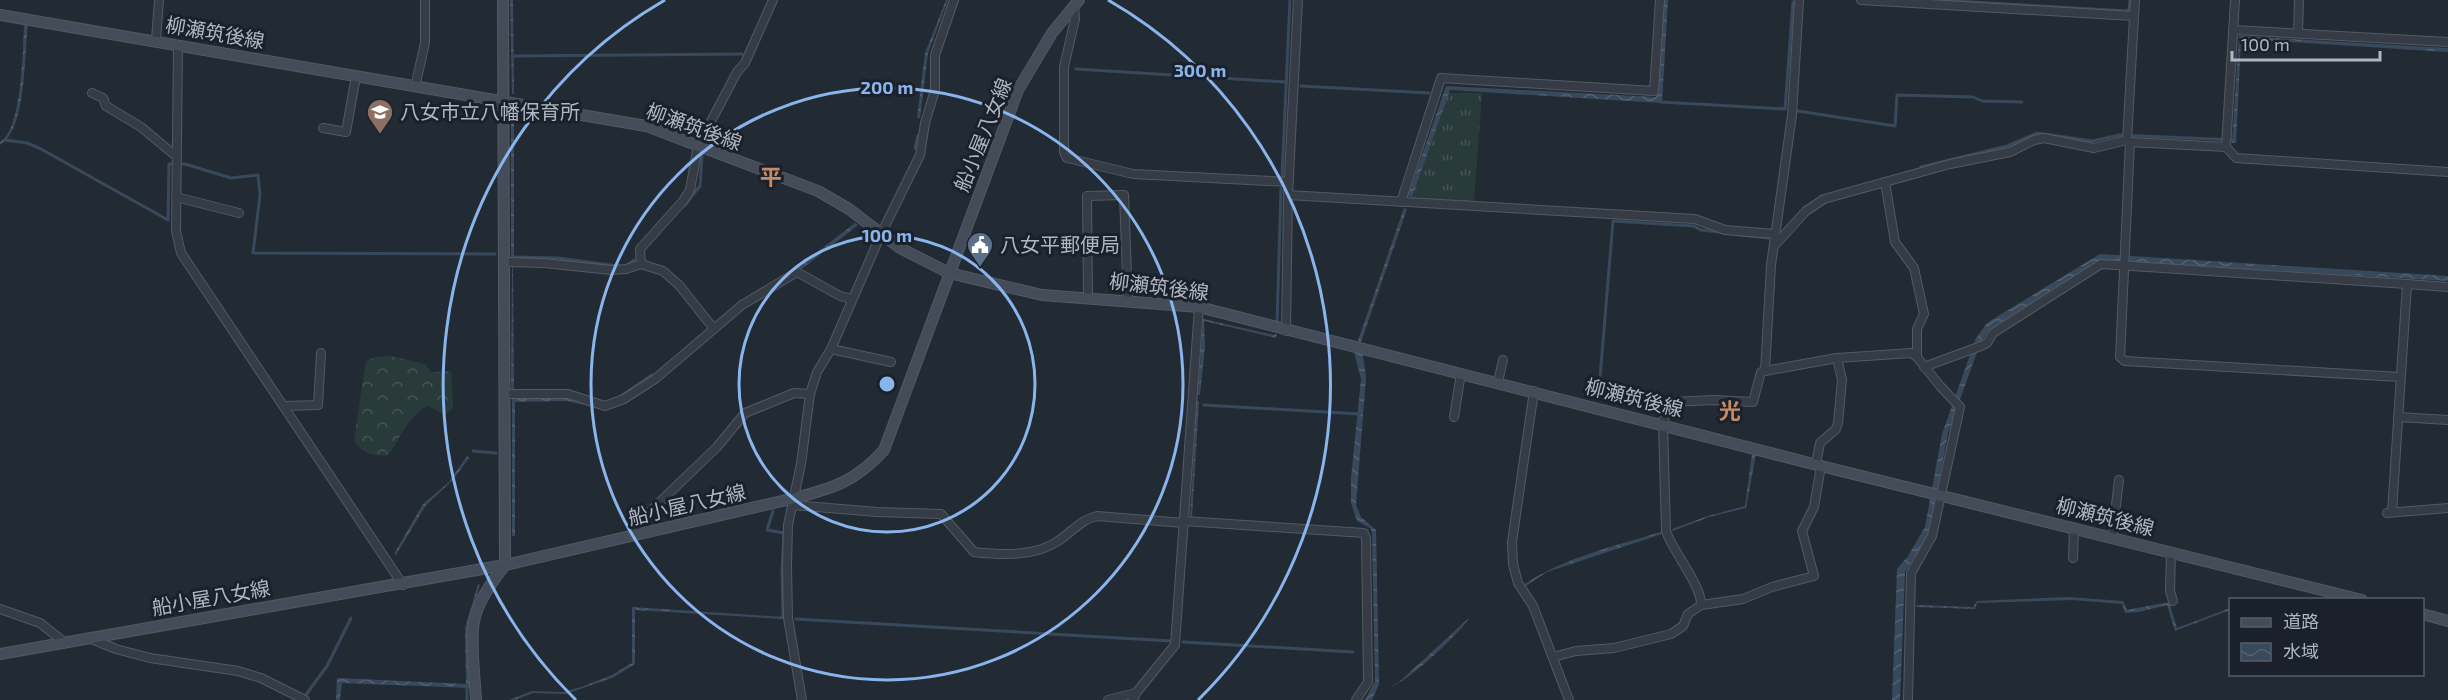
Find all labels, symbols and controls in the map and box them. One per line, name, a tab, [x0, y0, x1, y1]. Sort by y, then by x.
street label: 柳瀬筑後線	[164, 12, 266, 53]
scale bar	[2232, 24, 2380, 62]
text: 100 m	[2241, 33, 2290, 55]
text: 300 m	[1174, 59, 1226, 81]
street label: 船小屋八女線	[948, 74, 1016, 195]
text: 200 m	[861, 76, 913, 98]
school or university icon: 八女市立八幡保育所	[365, 97, 395, 135]
street label: 柳瀬筑後線	[643, 98, 745, 154]
place label: 八女市立八幡保育所	[400, 99, 580, 123]
district label: 平	[760, 163, 782, 189]
text: 100 m	[862, 224, 912, 246]
public building icon: 八女平郵便局	[965, 230, 995, 268]
place label: 八女平郵便局	[1000, 232, 1120, 256]
street label: 柳瀬筑後線	[1108, 268, 1210, 304]
street label: 柳瀬筑後線	[1583, 373, 1686, 421]
centre of rings	[877, 374, 897, 394]
district label: 光	[1719, 397, 1741, 423]
street label: 船小屋八女線	[626, 479, 748, 529]
street label: 柳瀬筑後線	[2054, 492, 2157, 540]
street label: 船小屋八女線	[150, 575, 272, 619]
legend	[2229, 598, 2424, 676]
text: 道路	[2283, 610, 2319, 632]
text: 水域	[2283, 640, 2319, 662]

